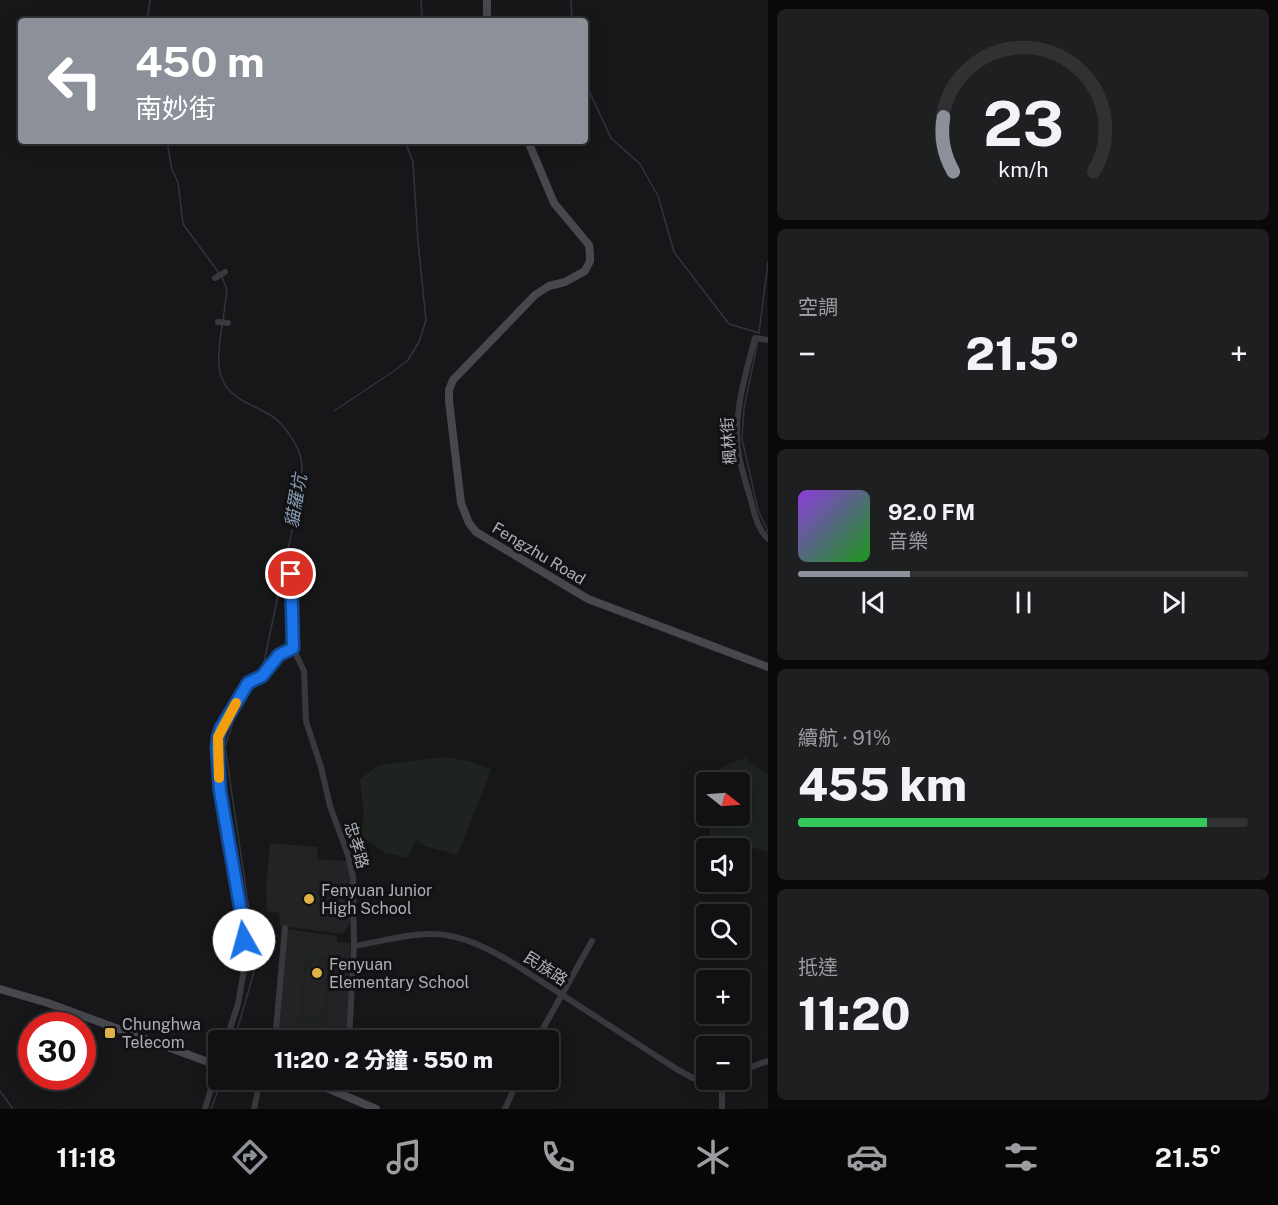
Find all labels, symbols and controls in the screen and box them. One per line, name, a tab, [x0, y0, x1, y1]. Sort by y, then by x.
text: 450 m	[135, 37, 265, 86]
icon: left	[36, 42, 114, 120]
text: 23	[982, 87, 1064, 160]
text: 南妙街	[135, 92, 216, 124]
text: km/h	[998, 157, 1048, 182]
text: 空調	[798, 295, 838, 319]
text: 21.5°	[966, 327, 1080, 380]
text: −	[798, 335, 816, 373]
text: +	[1230, 335, 1248, 373]
street label: 楓林街	[717, 416, 740, 466]
water label: 貓羅坑	[280, 470, 311, 529]
text: 92.0 FM	[888, 499, 975, 525]
street label: Fengzhu Road	[489, 518, 589, 589]
text: 音樂	[888, 529, 928, 553]
pin	[265, 548, 316, 599]
icon: arrive	[274, 557, 307, 590]
icon: previous	[857, 586, 890, 619]
icon: pause	[1007, 586, 1040, 619]
icon: next	[1157, 586, 1190, 619]
text: 續航 · 91%	[798, 726, 891, 750]
text: 455 km	[798, 758, 967, 811]
north arrow	[696, 772, 750, 826]
map controls	[696, 772, 750, 1090]
street label: 忠孝路	[340, 819, 373, 871]
button: sound	[696, 838, 750, 892]
place label: Fenyuan Junior High School	[321, 881, 432, 918]
marker: Fenyuan Junior High School	[302, 892, 316, 906]
button: search	[696, 904, 750, 958]
position arrow	[212, 908, 276, 972]
street label: 民族路	[520, 947, 571, 989]
place label: Fenyuan Elementary School	[329, 955, 470, 992]
text: 抵達	[798, 955, 838, 979]
marker: Fenyuan Elementary School	[310, 966, 324, 980]
button: +	[696, 970, 750, 1024]
text: 11:20	[798, 987, 910, 1040]
speed limit sign: 30	[18, 1012, 96, 1090]
place label: Chunghwa Telecom	[122, 1015, 201, 1052]
marker: Chunghwa Telecom	[103, 1026, 117, 1040]
button: −	[696, 1036, 750, 1090]
text: 11:20 · 2 分鐘 · 550 m	[274, 1047, 493, 1073]
icon: directions	[229, 1136, 271, 1178]
icon: music	[383, 1136, 425, 1178]
icon: phone	[537, 1136, 579, 1178]
icon: climate	[692, 1136, 734, 1178]
icon: car	[846, 1136, 888, 1178]
icon: filters	[1000, 1136, 1042, 1178]
text: 11:18	[56, 1141, 116, 1173]
text: 21.5°	[1155, 1141, 1222, 1173]

